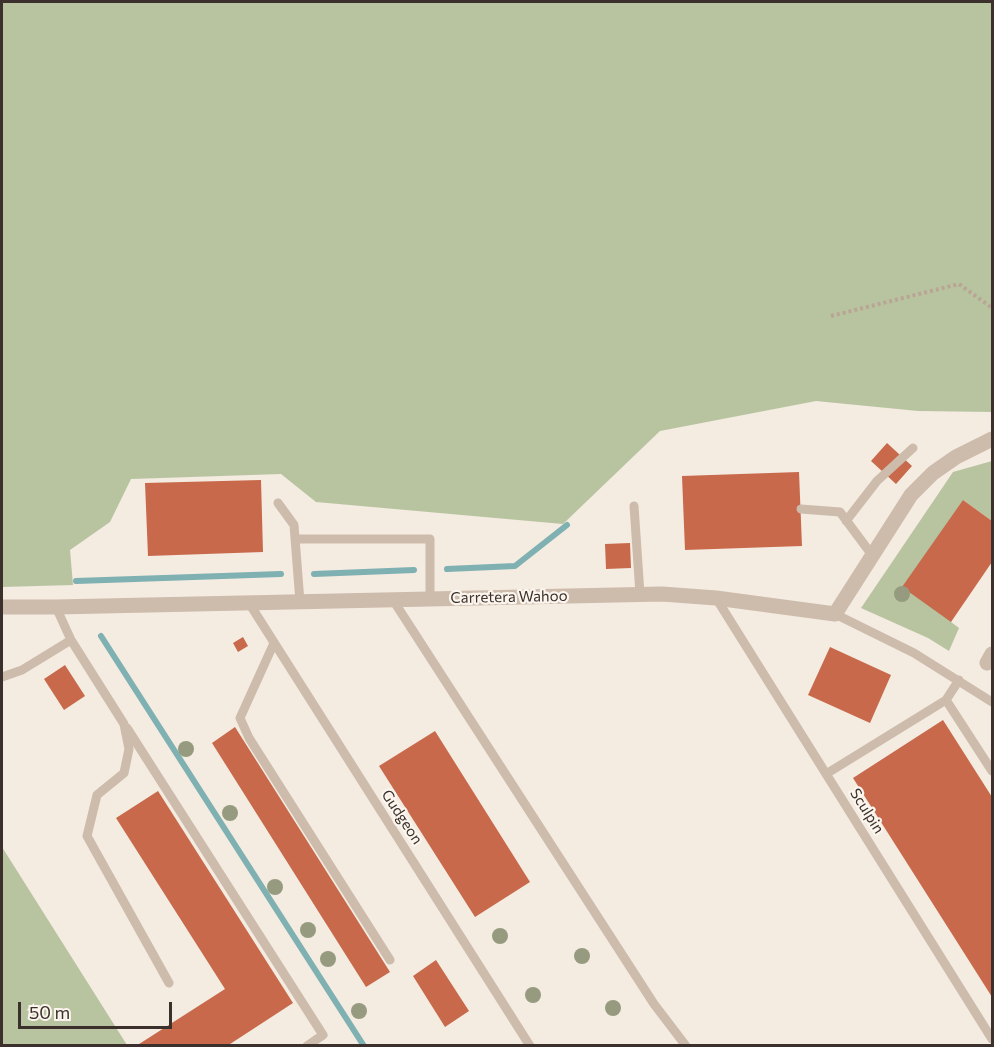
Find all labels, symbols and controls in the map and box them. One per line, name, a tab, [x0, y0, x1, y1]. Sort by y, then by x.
street label: Carretera Wahoo	[450, 587, 568, 607]
street label: Sculpin	[846, 785, 888, 837]
street label: Gudgeon	[378, 786, 426, 848]
scale bar	[21, 990, 176, 1028]
text: 50 m	[29, 1001, 70, 1023]

